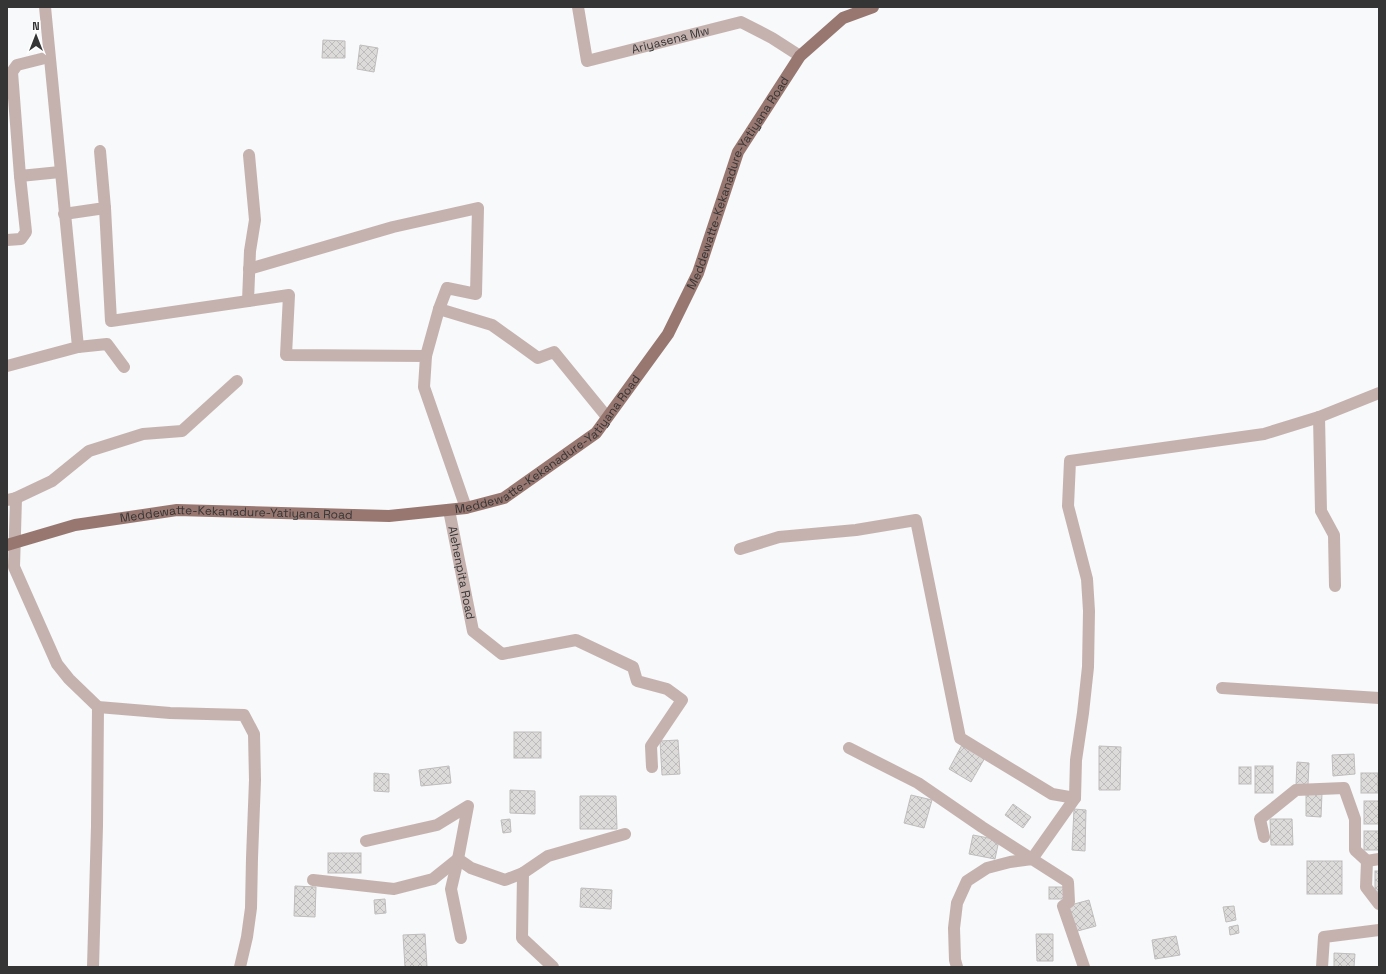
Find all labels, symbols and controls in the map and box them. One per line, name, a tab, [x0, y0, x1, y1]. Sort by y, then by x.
north arrow	[16, 16, 56, 56]
text: N	[32, 19, 40, 33]
street label: Ariyasena Mw	[630, 22, 711, 57]
street label: Meddewatte-Kekanadure-Yatiyana Road	[683, 73, 793, 292]
street label: Meddewatte-Kekanadure-Yatiyana Road	[454, 371, 644, 517]
street label: Meddewatte-Kekanadure-Yatiyana Road	[119, 502, 353, 526]
street label: Alehenpita Road	[444, 525, 479, 621]

